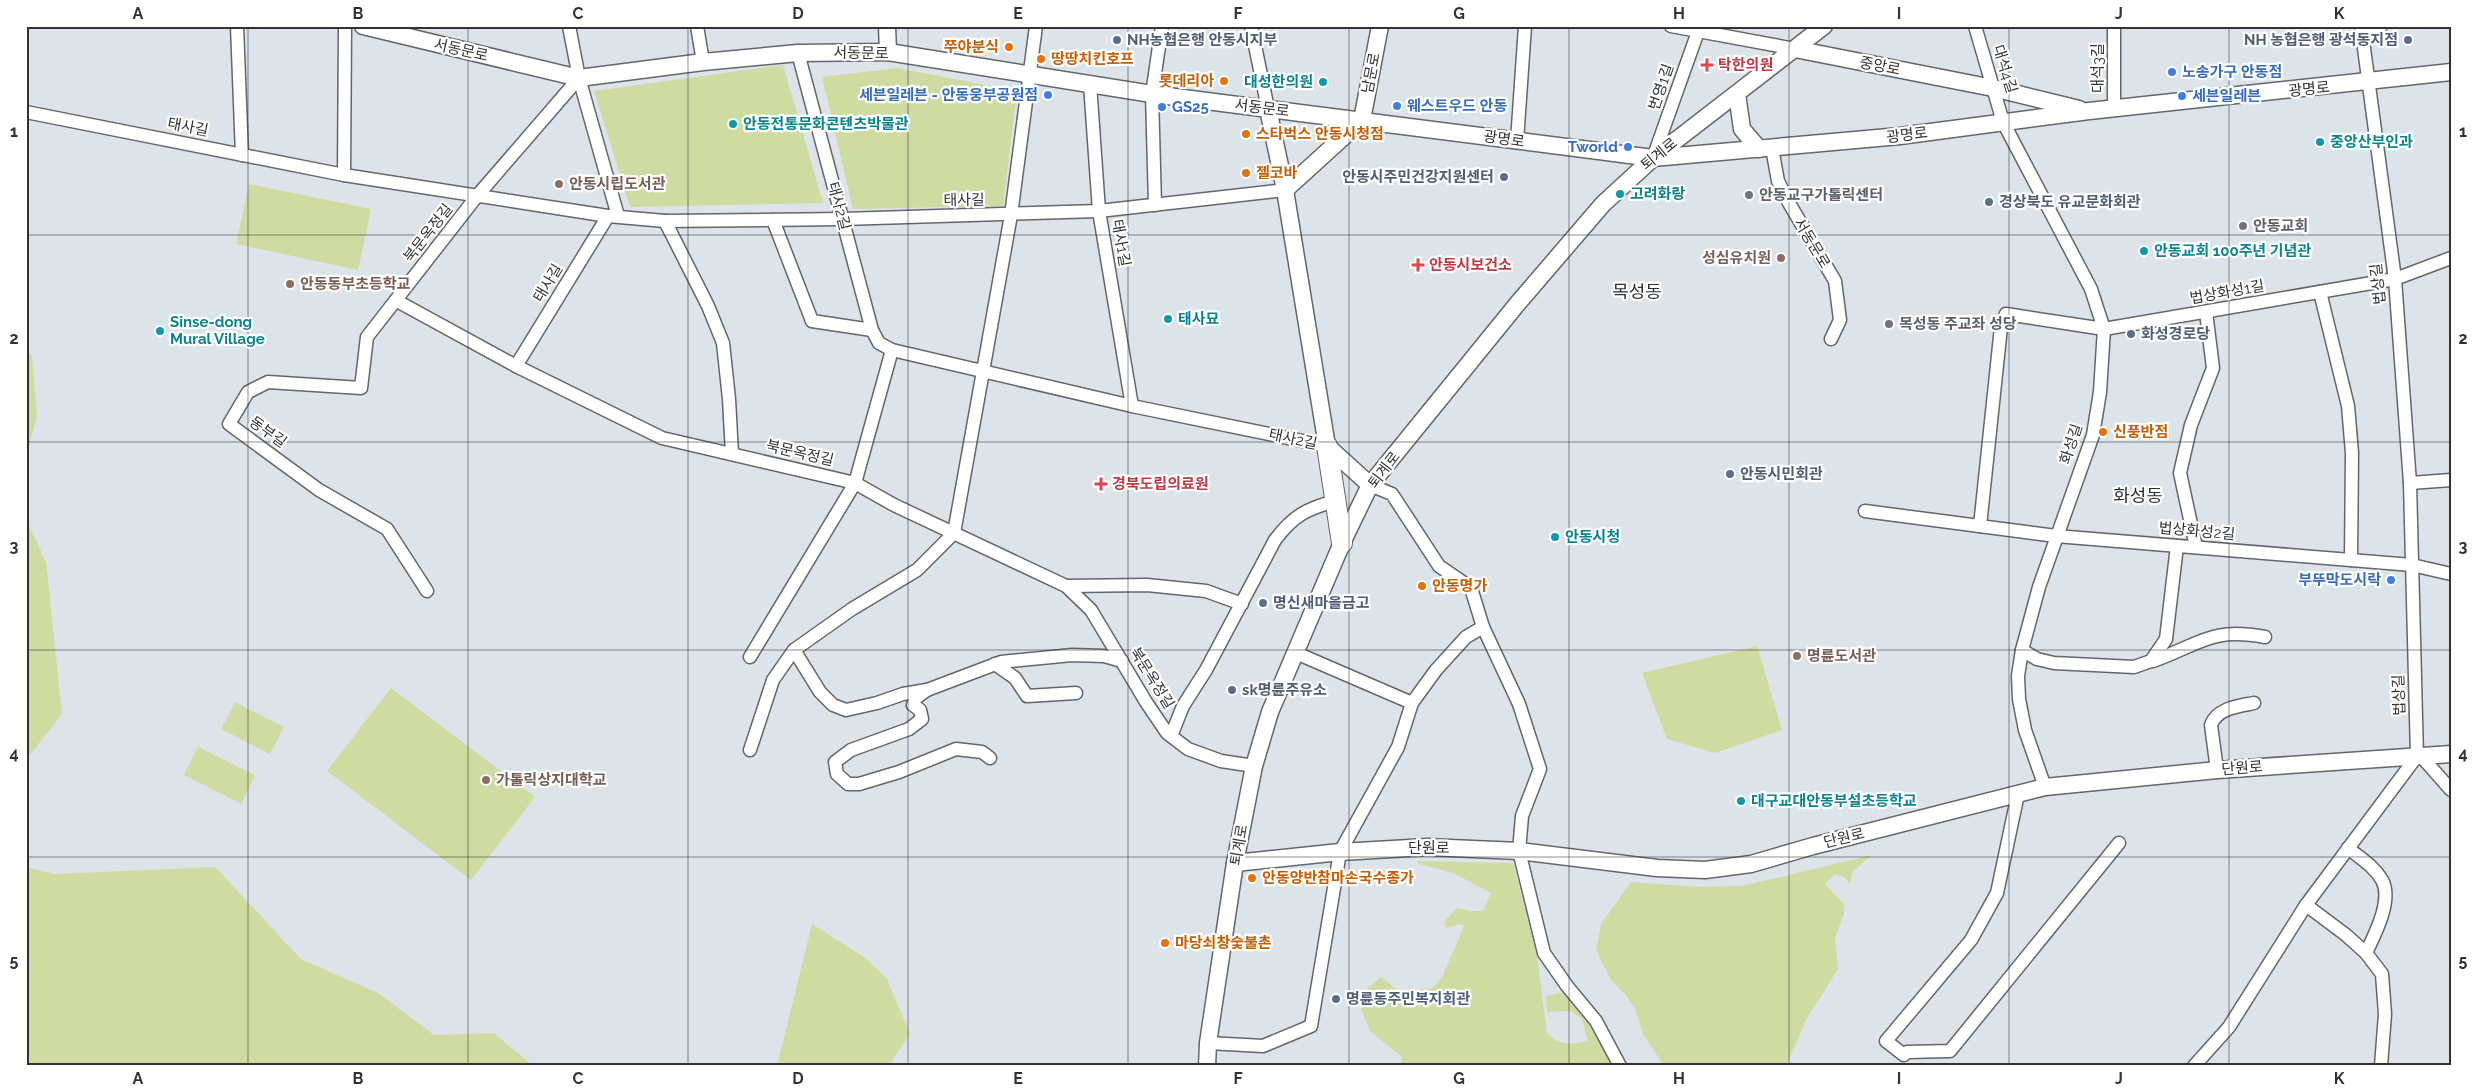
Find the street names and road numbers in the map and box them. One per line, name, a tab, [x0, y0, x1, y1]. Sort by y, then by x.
street label: 서동문로	[432, 35, 490, 65]
street label: 대석4길	[1989, 43, 2021, 95]
street label: 대석3길	[2089, 43, 2107, 93]
street label: 서동문로	[833, 44, 889, 62]
street label: 남문로	[1358, 51, 1384, 95]
street label: 중앙로	[1858, 53, 1902, 79]
street label: 번영1길	[1645, 61, 1677, 113]
street label: 광명로	[2287, 78, 2331, 100]
street label: 서동문로	[1234, 96, 1290, 120]
street label: 태사길	[166, 114, 210, 140]
street label: 광명로	[1885, 124, 1929, 146]
street label: 광명로	[1482, 127, 1526, 151]
street label: 퇴계로	[1637, 134, 1681, 174]
street label: 태사2길	[824, 180, 854, 232]
street label: 태사길	[943, 191, 985, 209]
street label: 북문옥정길	[400, 200, 456, 266]
street label: 서동문로	[1790, 215, 1834, 271]
street label: 태사1길	[1108, 218, 1134, 268]
street label: 태사길	[530, 261, 566, 305]
street label: 법상길	[2367, 262, 2389, 306]
street label: 법상화성1길	[2188, 277, 2266, 307]
street label: 동부길	[246, 413, 290, 451]
street label: 화성길	[2056, 422, 2086, 466]
street label: 태사2길	[1267, 425, 1319, 453]
street label: 북문옥정길	[764, 436, 836, 470]
street label: 퇴계로	[1364, 448, 1404, 492]
street label: 법상화성2길	[2158, 519, 2236, 543]
street label: 북문옥정길	[1126, 644, 1178, 712]
street label: 법상길	[2389, 674, 2409, 716]
street label: 단원로	[2221, 758, 2263, 778]
street label: 퇴계로	[1227, 823, 1251, 867]
street label: 단원로	[1822, 824, 1866, 852]
street label: 단원로	[1408, 839, 1450, 857]

